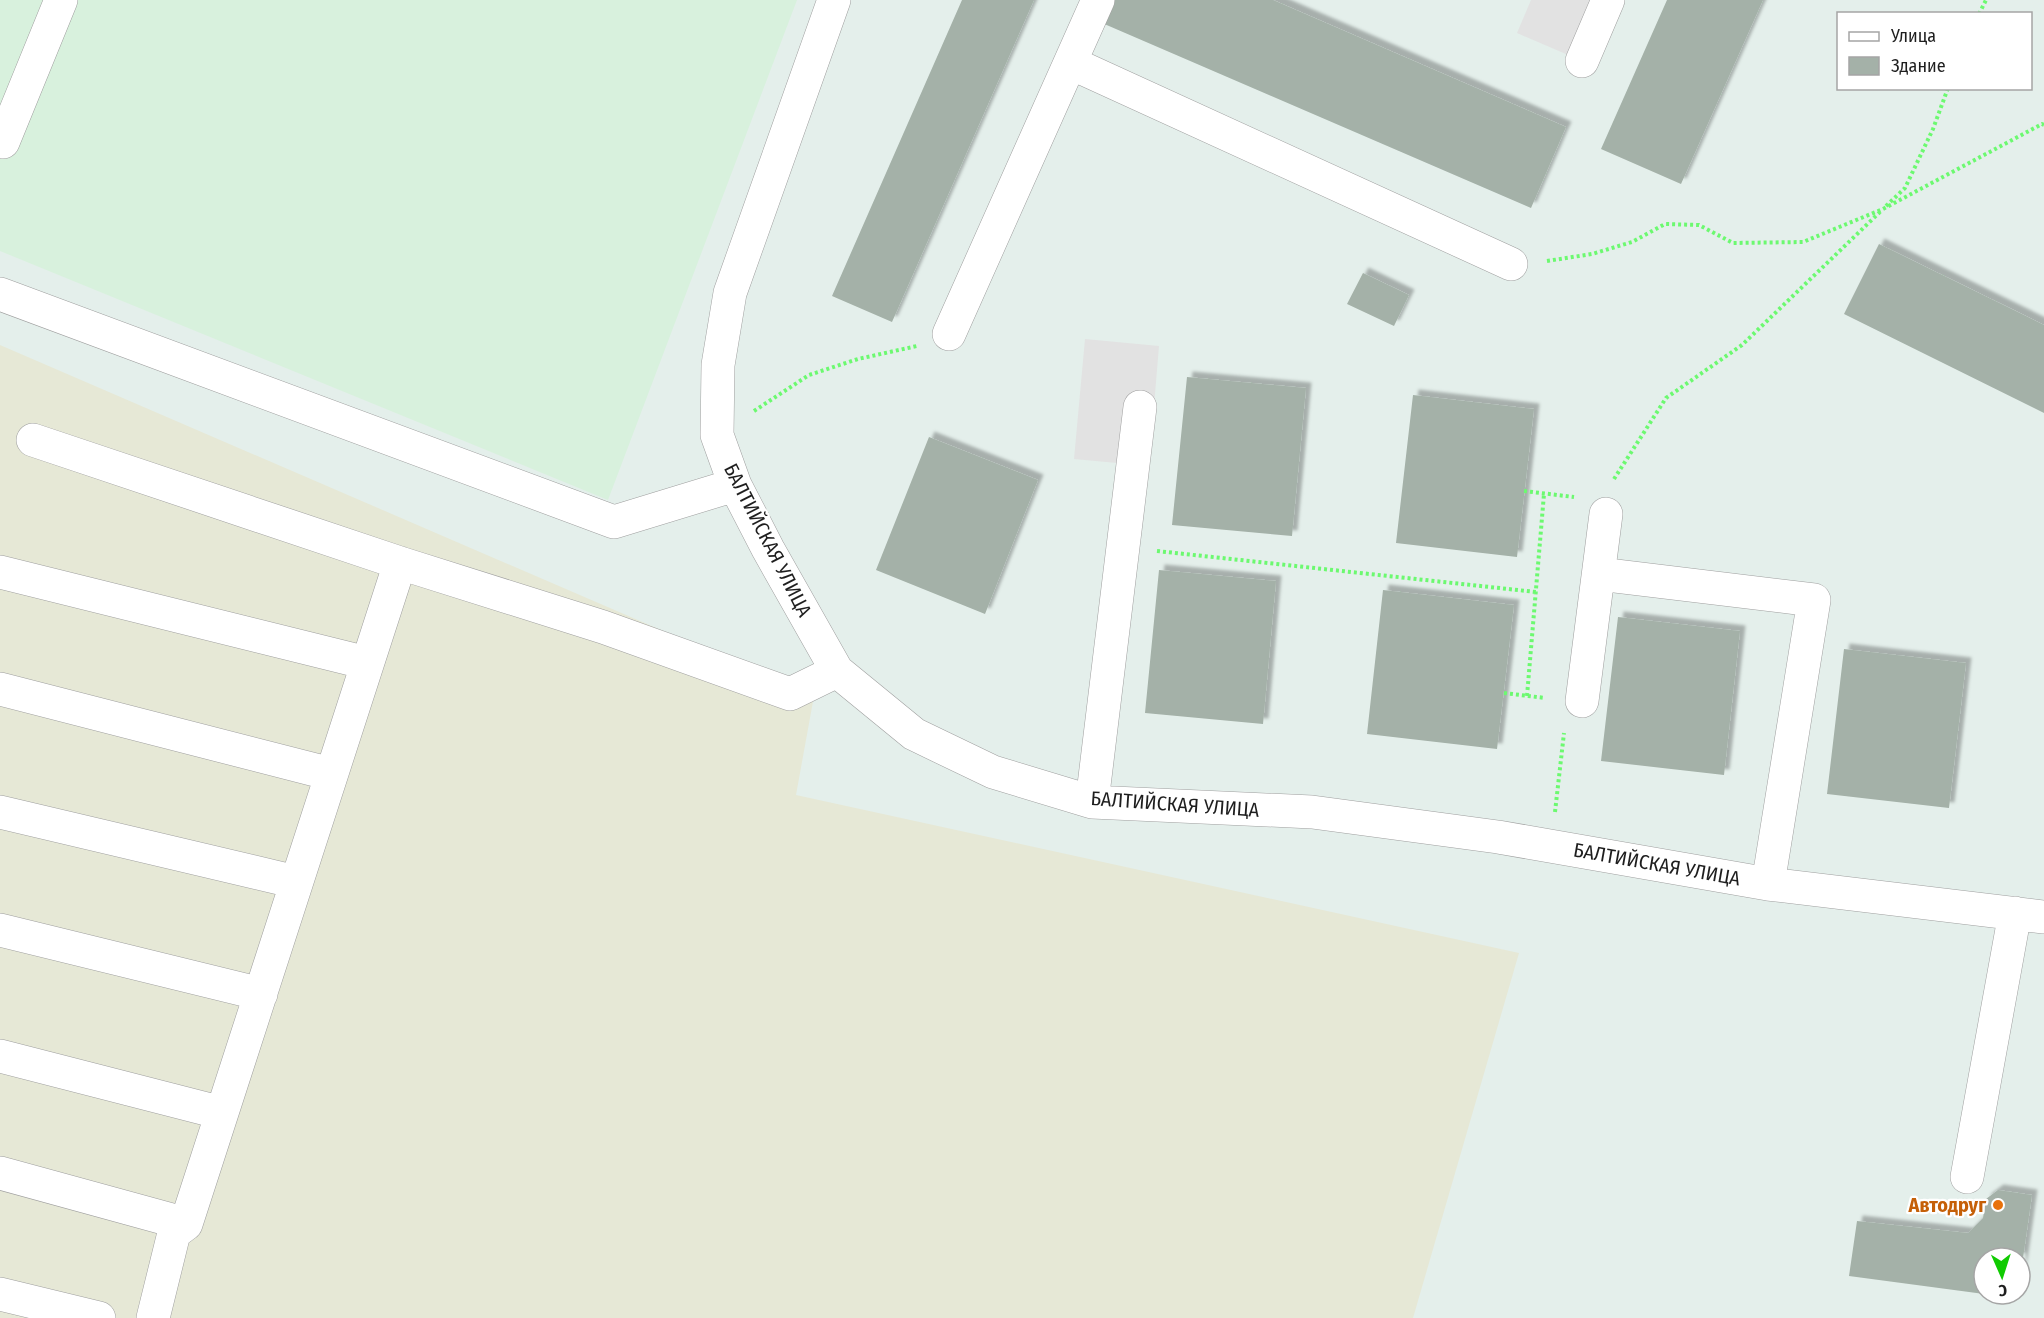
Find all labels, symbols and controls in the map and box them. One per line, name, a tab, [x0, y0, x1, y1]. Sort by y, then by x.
legend	[1837, 12, 2032, 90]
text: Улица	[1890, 25, 1936, 47]
text: Здание	[1891, 55, 1946, 77]
street label: БАЛТИЙСКАЯ УЛИЦА	[719, 459, 817, 621]
street label: БАЛТИЙСКАЯ УЛИЦА	[1090, 786, 1261, 822]
street label: БАЛТИЙСКАЯ УЛИЦА	[1572, 838, 1743, 891]
place label: Автодруг	[1908, 1193, 1986, 1217]
marker: Автодруг	[1991, 1198, 2005, 1212]
north arrow	[1972, 1246, 2032, 1306]
text: С	[1997, 1281, 2007, 1300]

